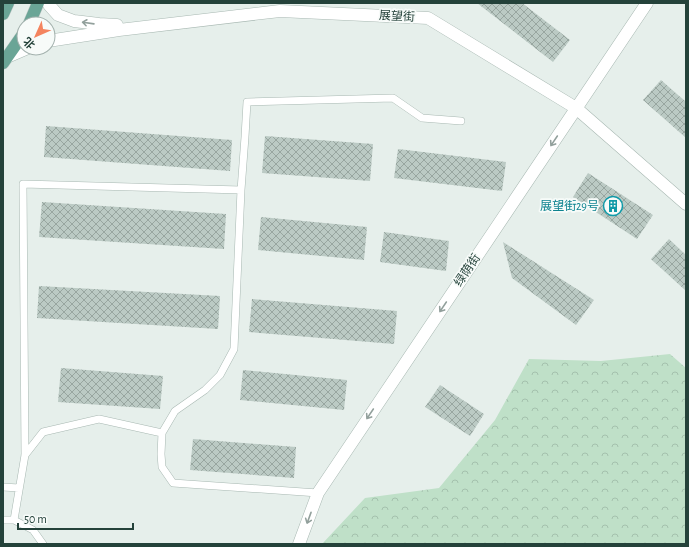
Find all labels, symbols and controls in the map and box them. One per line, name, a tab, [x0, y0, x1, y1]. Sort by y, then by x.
street label: 展望街	[379, 8, 415, 23]
north arrow	[16, 16, 56, 56]
one-way arrow	[82, 19, 95, 27]
text: 北	[22, 35, 37, 50]
one-way arrow	[550, 135, 558, 146]
building icon: 展望街29号	[602, 195, 624, 217]
place label: 展望街29号	[540, 199, 599, 212]
street label: 绿荫街	[451, 251, 482, 288]
one-way arrow	[439, 301, 447, 312]
one-way arrow	[366, 409, 374, 420]
scale bar	[18, 505, 133, 531]
one-way arrow	[304, 512, 312, 524]
text: 50 m	[24, 513, 47, 525]

